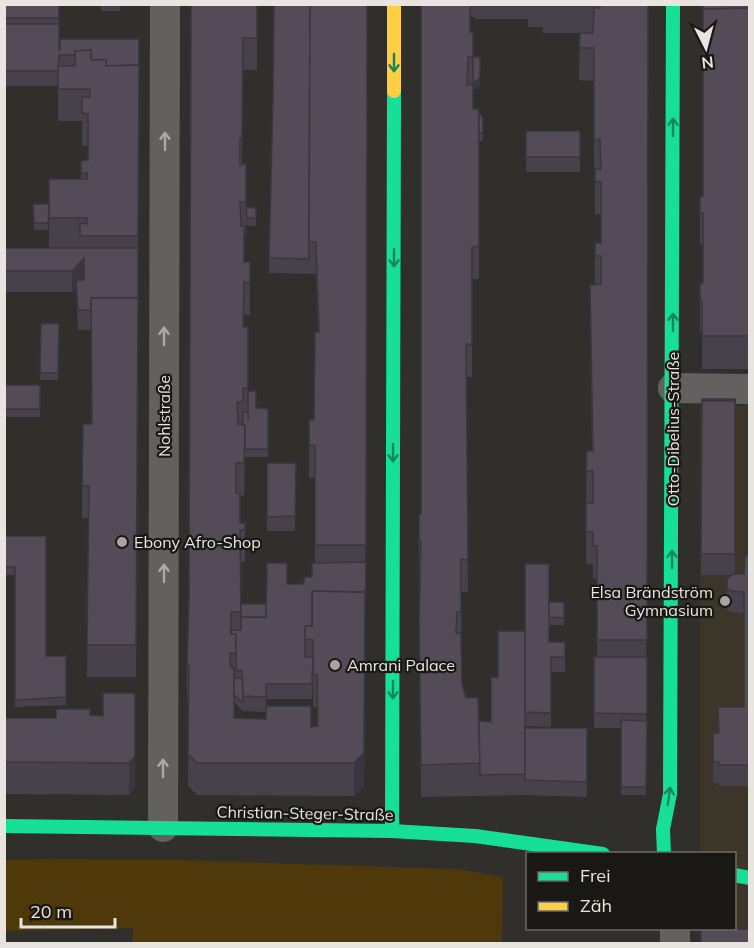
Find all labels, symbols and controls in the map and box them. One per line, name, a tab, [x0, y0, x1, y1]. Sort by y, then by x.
north arrow	[676, 18, 736, 78]
one-way arrow	[388, 52, 400, 72]
text: N	[701, 52, 715, 73]
one-way arrow	[667, 117, 679, 137]
one-way arrow	[159, 132, 171, 152]
one-way arrow	[388, 247, 400, 267]
one-way arrow	[667, 312, 679, 332]
one-way arrow	[158, 327, 170, 347]
street label: Otto-Dibelius-Straße	[663, 352, 683, 506]
street label: Nohlstraße	[154, 375, 174, 457]
one-way arrow	[387, 442, 399, 462]
place label: Ebony Afro-Shop	[134, 532, 261, 552]
marker: Ebony Afro-Shop	[115, 535, 129, 549]
one-way arrow	[667, 549, 678, 569]
one-way arrow	[158, 564, 170, 584]
place label: Elsa Brändström Gymnasium	[590, 582, 713, 620]
marker: Elsa Brändström Gymnasium	[718, 594, 732, 608]
place label: Amrani Palace	[347, 655, 455, 675]
marker: Amrani Palace	[328, 658, 342, 672]
one-way arrow	[387, 679, 399, 699]
one-way arrow	[157, 759, 169, 779]
one-way arrow	[663, 786, 674, 806]
street label: Christian-Steger-Straße	[216, 801, 394, 825]
legend	[526, 852, 736, 930]
text: Frei	[580, 864, 610, 887]
scale bar	[21, 891, 116, 929]
text: Zäh	[580, 894, 612, 917]
text: 20 m	[30, 900, 72, 923]

